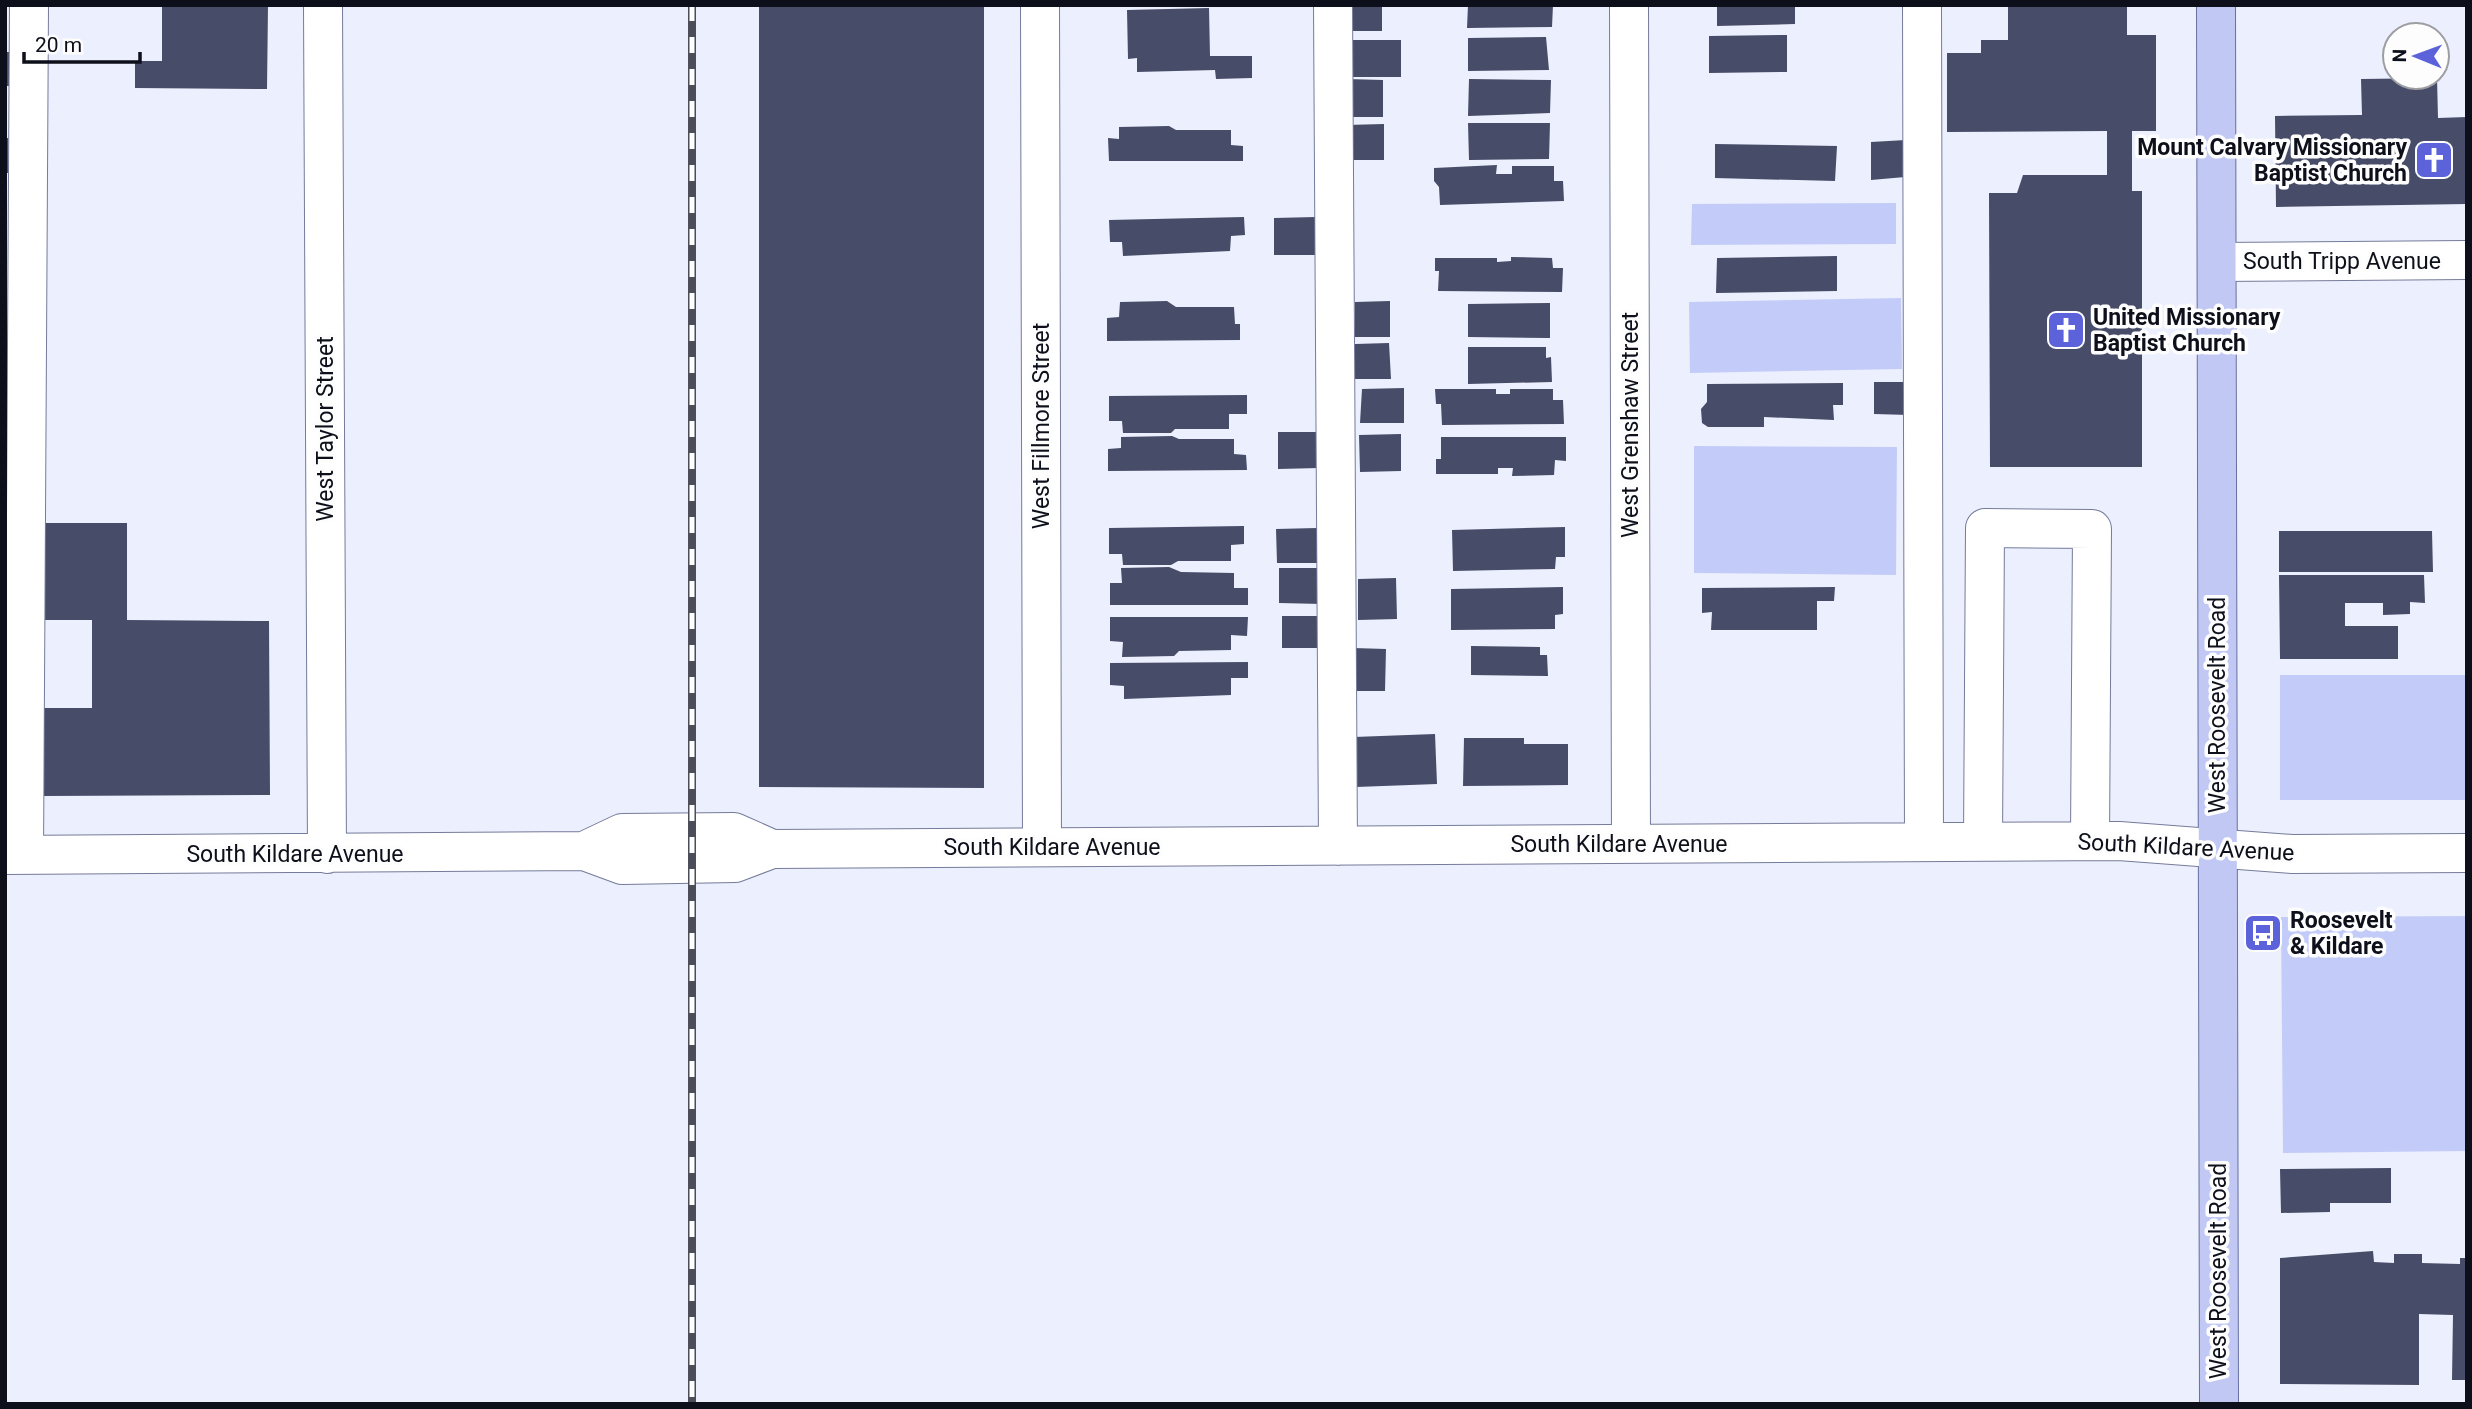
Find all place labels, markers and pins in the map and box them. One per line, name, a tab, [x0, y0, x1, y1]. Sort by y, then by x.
place label: Mount Calvary Missionary Baptist Church	[2137, 134, 2407, 187]
church icon: Mount Calvary Missionary Baptist Church	[2413, 139, 2455, 181]
place label: United Missionary Baptist Church	[2093, 304, 2281, 357]
church icon: United Missionary Baptist Church	[2045, 309, 2087, 351]
place label: Roosevelt & Kildare	[2290, 907, 2393, 960]
bus stop icon: Roosevelt & Kildare	[2242, 912, 2284, 954]

